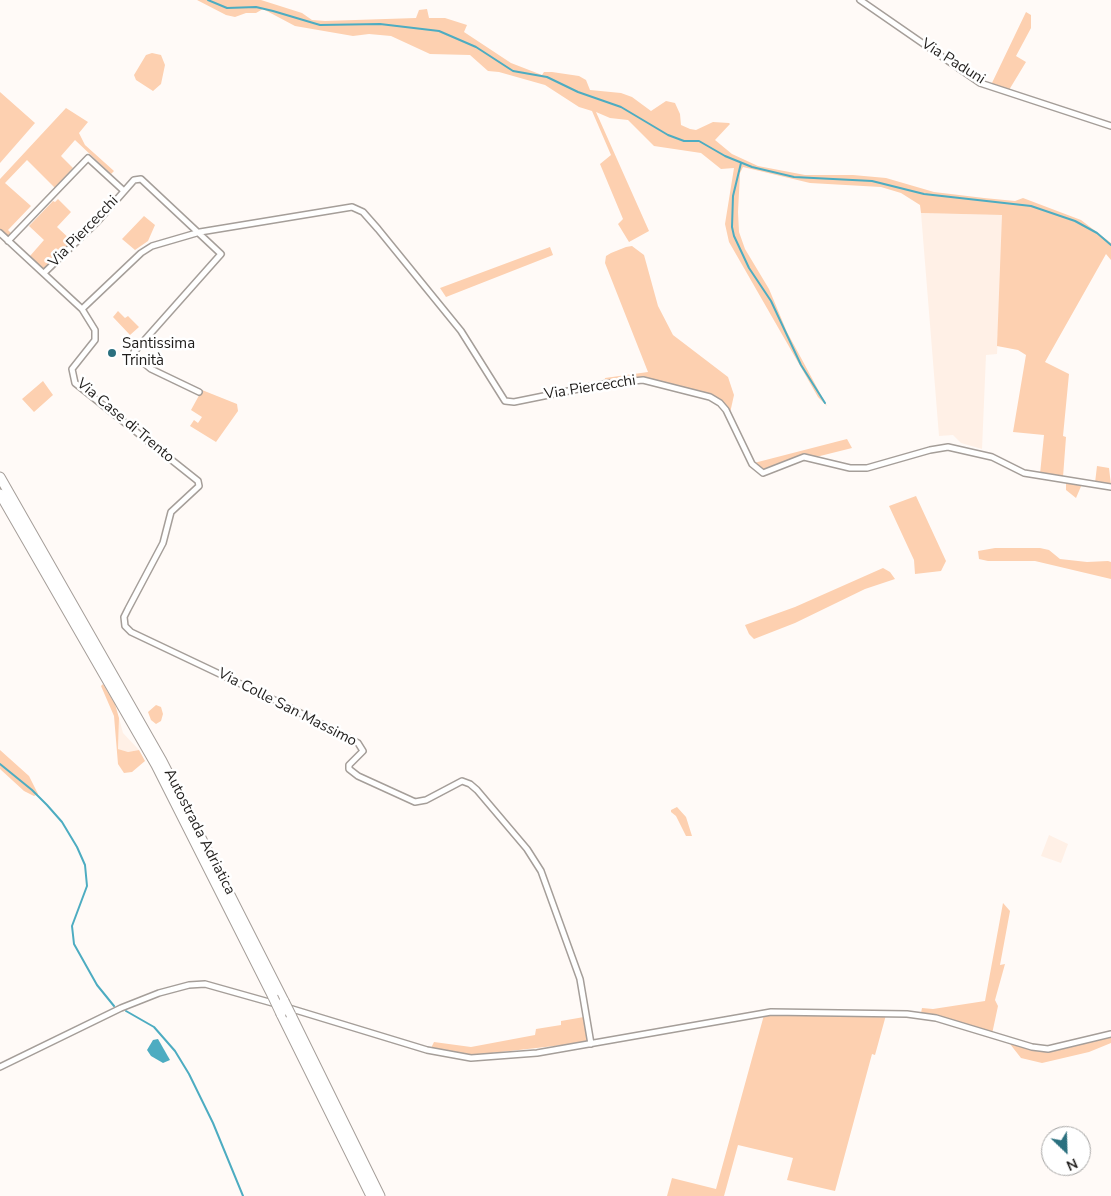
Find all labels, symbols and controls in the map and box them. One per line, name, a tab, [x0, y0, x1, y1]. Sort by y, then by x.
street label: Via Paduni	[918, 35, 988, 89]
street label: Via Piercecchi	[45, 193, 123, 271]
place label: Santissima Trinità	[122, 335, 195, 370]
marker: Santissima Trinità	[106, 347, 118, 359]
street label: Via Piercecchi	[543, 372, 637, 404]
street label: Via Case di Trento	[73, 375, 177, 467]
street label: Via Colle San Massimo	[214, 665, 360, 751]
street label: Autostrada Adriatica	[159, 766, 239, 898]
north arrow	[1041, 1126, 1091, 1176]
text: N	[1063, 1153, 1081, 1175]

